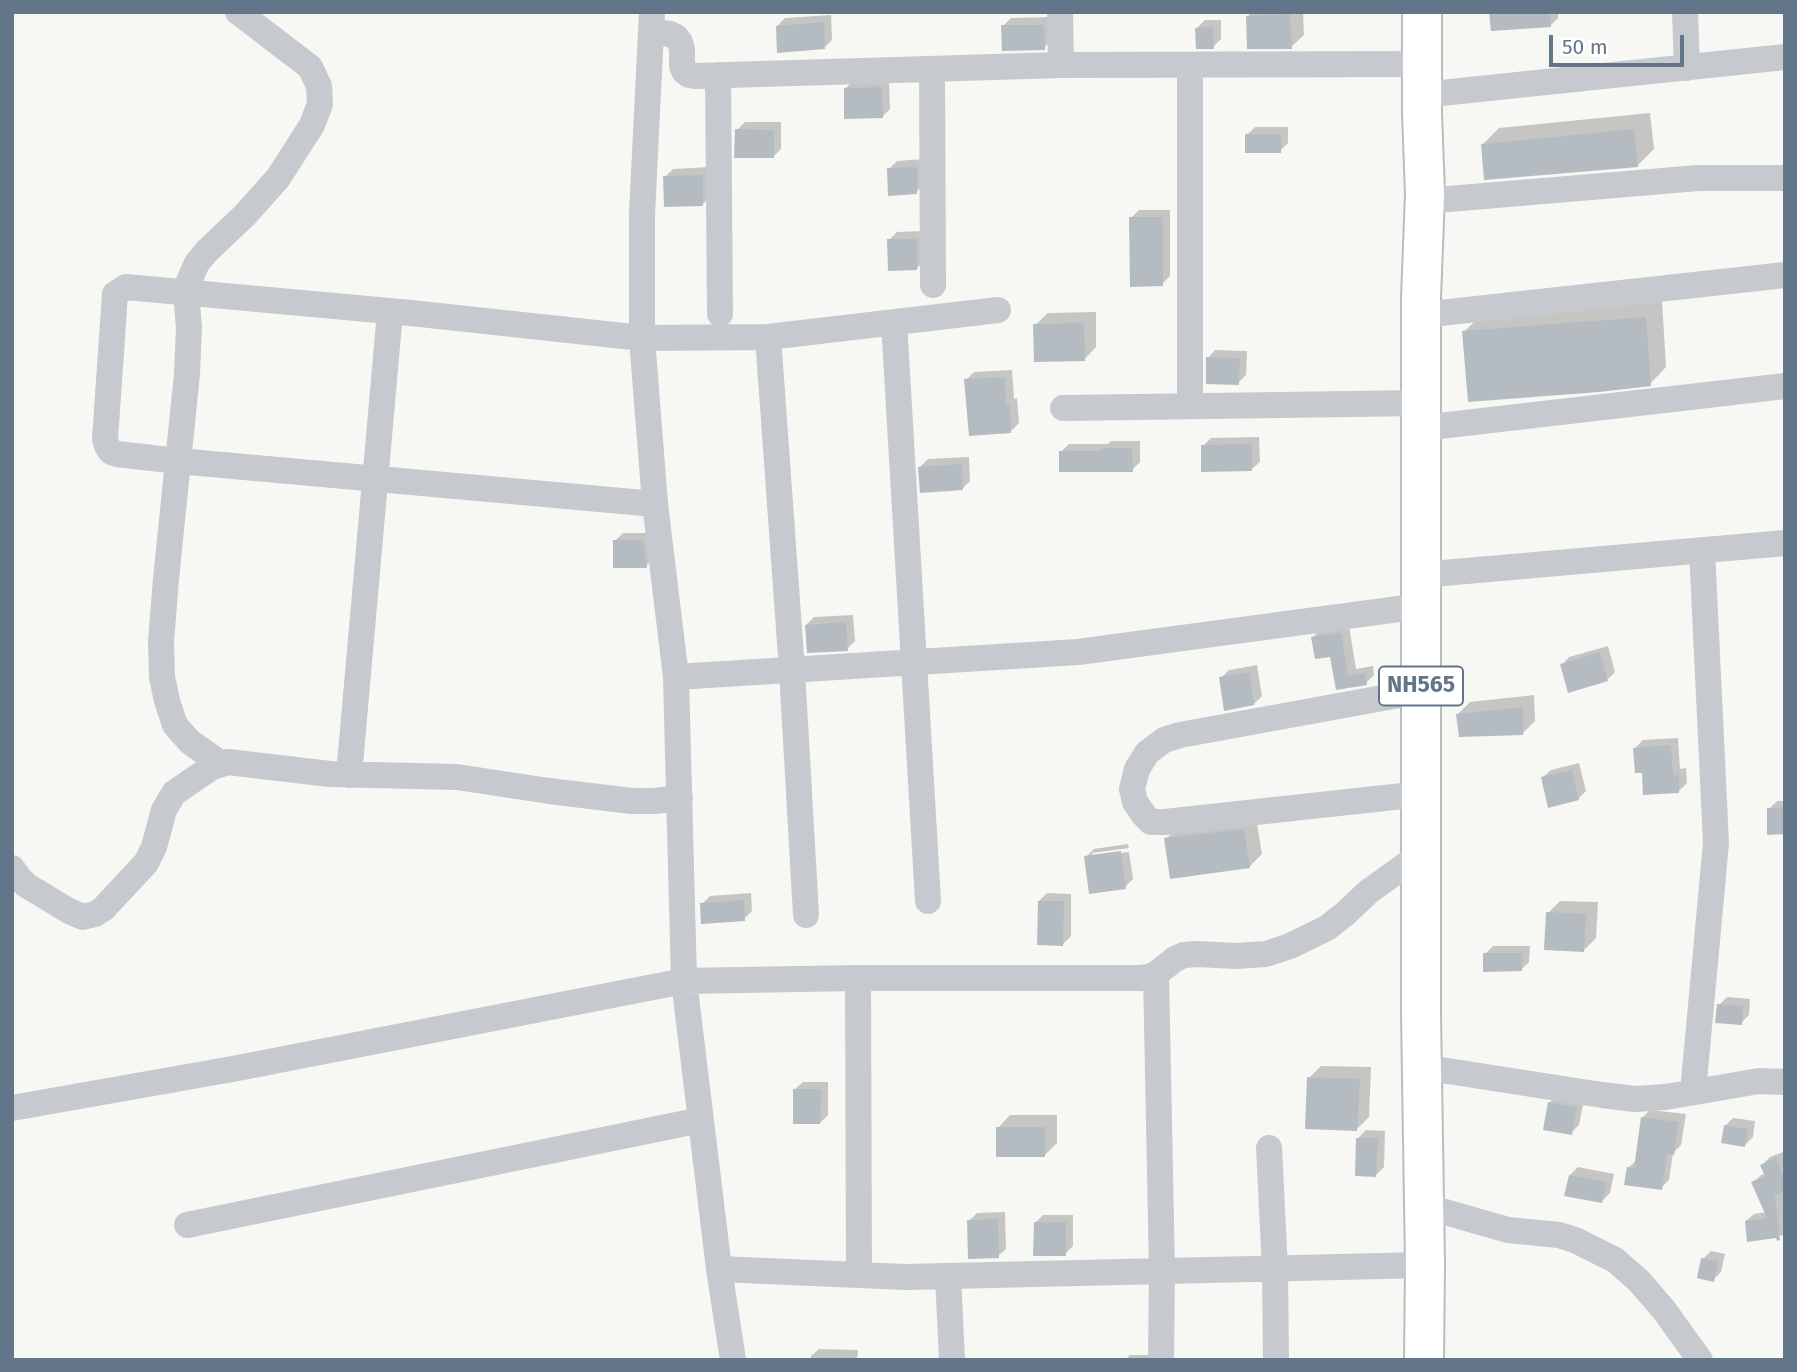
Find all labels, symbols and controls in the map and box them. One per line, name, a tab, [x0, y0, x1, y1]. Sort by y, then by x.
scale bar	[1552, 21, 1687, 65]
text: 50 m	[1562, 34, 1608, 60]
road number: NH565	[1379, 666, 1463, 706]

